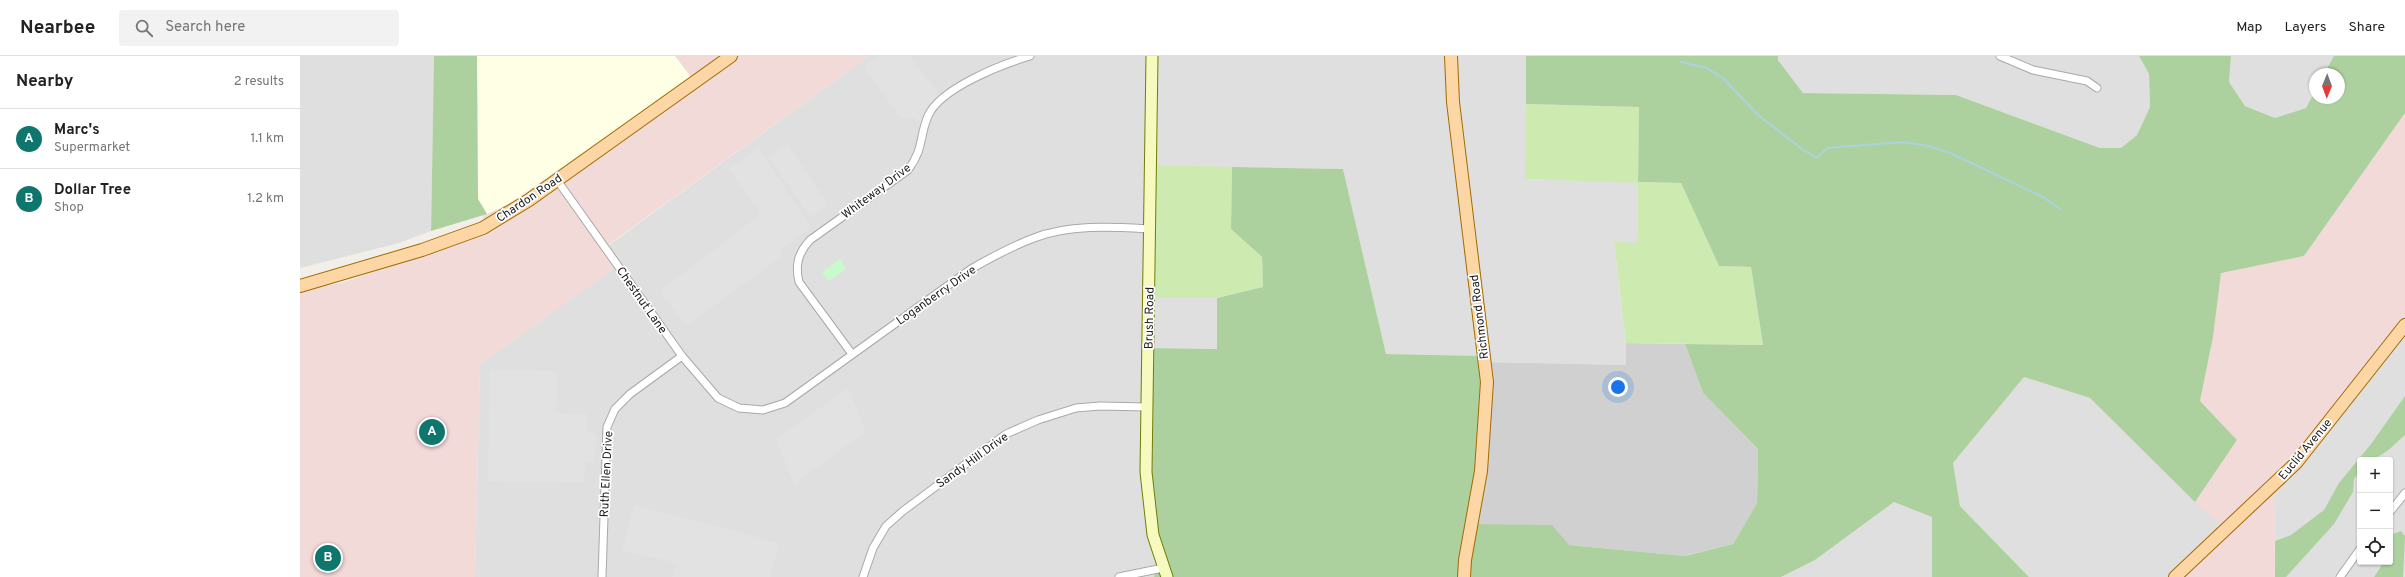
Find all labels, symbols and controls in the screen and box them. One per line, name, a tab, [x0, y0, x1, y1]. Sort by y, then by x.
search box	[119, 10, 399, 46]
text: Nearbee	[20, 16, 95, 40]
icon: search	[133, 17, 155, 39]
text: Search here	[165, 18, 245, 37]
text: Map	[2236, 19, 2262, 36]
text: Layers	[2284, 19, 2326, 36]
text: Share	[2348, 19, 2385, 36]
north arrow	[2309, 68, 2345, 104]
text: Nearby	[16, 71, 73, 93]
text: 2 results	[234, 74, 284, 90]
text: Marc's	[54, 121, 100, 140]
text: A	[24, 131, 34, 147]
text: 1.1 km	[250, 131, 284, 147]
text: Supermarket	[54, 140, 130, 156]
street label: Whiteway Drive	[839, 160, 915, 223]
street label: Chardon Road	[494, 171, 566, 227]
text: Dollar Tree	[54, 181, 131, 200]
text: B	[25, 191, 33, 207]
text: 1.2 km	[247, 191, 284, 207]
text: Shop	[54, 200, 84, 216]
street label: Loganberry Drive	[893, 262, 980, 329]
street label: Chestnut Lane	[612, 264, 670, 337]
street label: Richmond Road	[1467, 274, 1493, 360]
street label: Brush Road	[1141, 287, 1159, 349]
your location	[1608, 377, 1628, 397]
street label: Euclid Avenue	[2275, 416, 2336, 484]
pin: A	[419, 417, 445, 447]
street label: Sandy Hill Drive	[933, 429, 1012, 492]
street label: Ruth Ellen Drive	[597, 430, 617, 518]
map controls	[2357, 457, 2393, 565]
button: +	[2357, 457, 2393, 493]
button: −	[2357, 493, 2393, 529]
button: locate	[2357, 529, 2393, 565]
pin: B	[315, 543, 341, 573]

